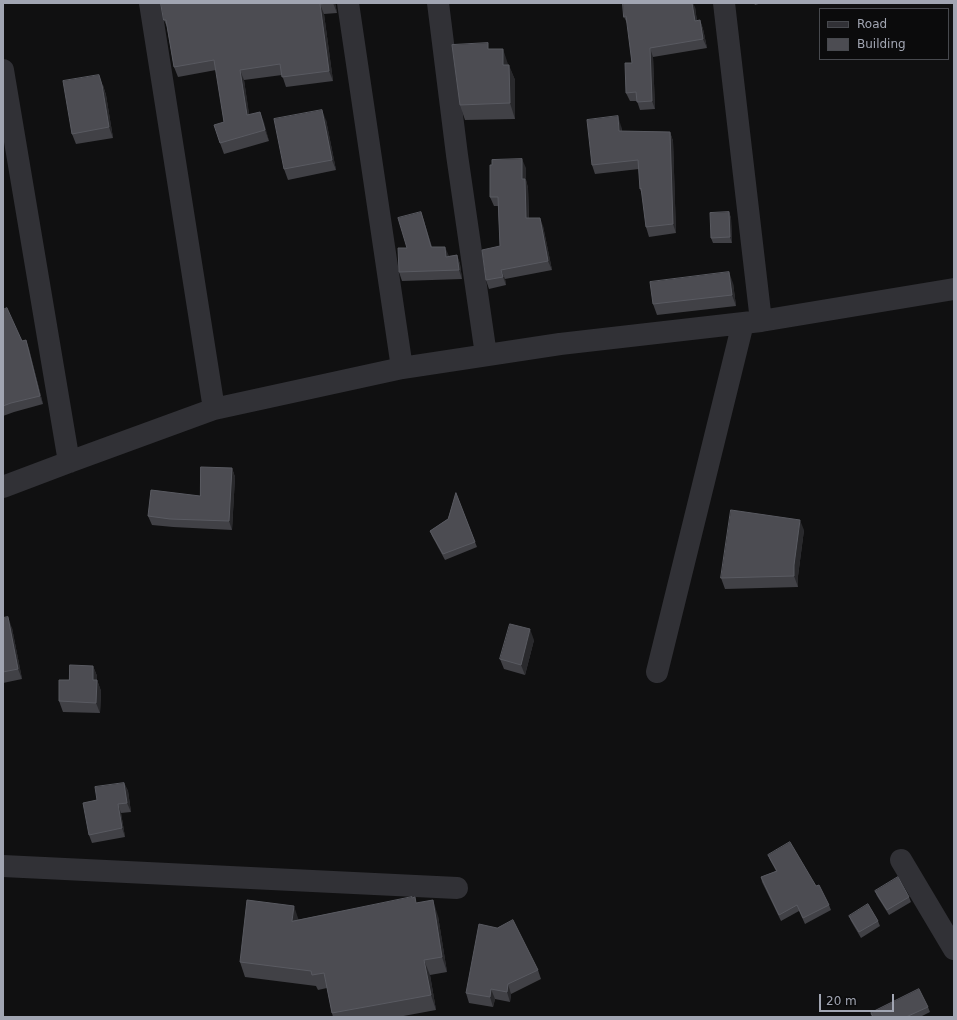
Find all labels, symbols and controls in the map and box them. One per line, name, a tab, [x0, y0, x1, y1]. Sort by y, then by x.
legend	[819, 8, 949, 60]
text: Road	[857, 17, 887, 31]
text: Building	[857, 37, 906, 51]
scale bar	[821, 986, 896, 1012]
text: 20 m	[826, 994, 857, 1008]

